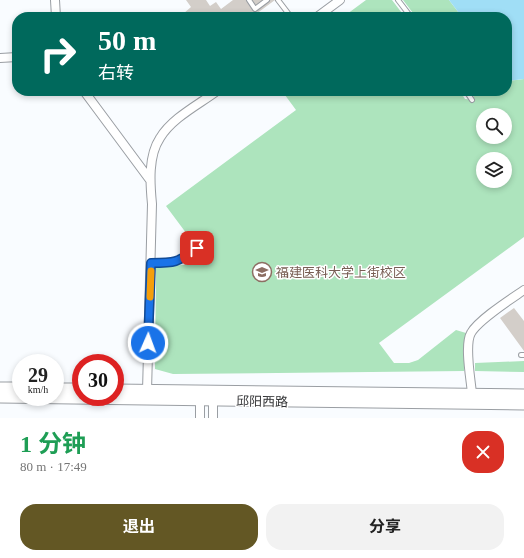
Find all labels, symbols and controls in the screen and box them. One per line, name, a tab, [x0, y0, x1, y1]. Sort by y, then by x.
text: 50 m	[98, 25, 156, 56]
icon: right	[32, 28, 84, 80]
text: 右转	[98, 63, 134, 83]
map controls	[476, 108, 512, 188]
button: search	[476, 108, 512, 144]
button: layers	[476, 152, 512, 188]
pin	[180, 231, 214, 265]
icon: arrive	[186, 237, 208, 259]
school or university icon: 福建医科大学上街校区	[251, 261, 273, 283]
place label: 福建医科大学上街校区	[276, 265, 406, 280]
position arrow	[127, 322, 169, 364]
speed limit sign: 30	[72, 354, 124, 406]
text: 29	[28, 364, 48, 386]
text: km/h	[28, 384, 48, 395]
street label: 邱阳西路	[236, 394, 288, 409]
text: 1 分钟	[20, 431, 86, 457]
button: close	[462, 431, 504, 473]
text: 80 m · 17:49	[20, 459, 87, 474]
button: 退出	[20, 504, 258, 550]
button: 分享	[266, 504, 504, 550]

